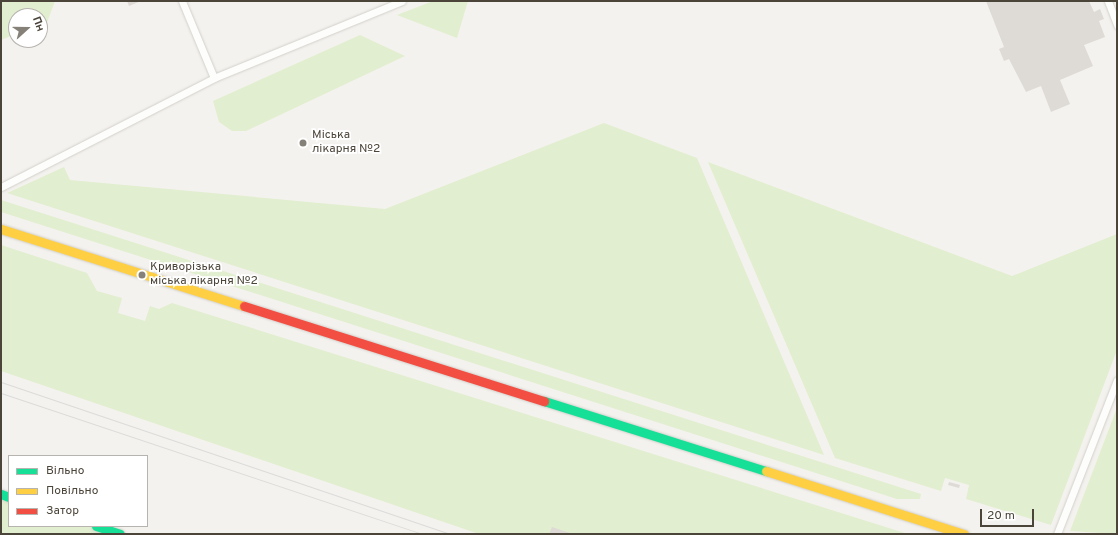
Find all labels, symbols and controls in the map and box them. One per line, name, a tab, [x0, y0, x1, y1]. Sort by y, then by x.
north arrow	[8, 8, 48, 48]
text: Пн	[29, 15, 47, 33]
place label: Міська лікарня №2	[312, 129, 380, 157]
marker: Міська лікарня №2	[297, 137, 309, 149]
place label: Криворізька міська лікарня №2	[150, 261, 258, 289]
marker: Криворізька міська лікарня №2	[137, 270, 147, 280]
legend	[8, 455, 148, 527]
text: Вільно	[46, 463, 84, 479]
text: Повільно	[46, 483, 98, 499]
scale bar	[982, 501, 1036, 527]
text: Затор	[46, 503, 79, 519]
text: 20 m	[987, 508, 1015, 524]

